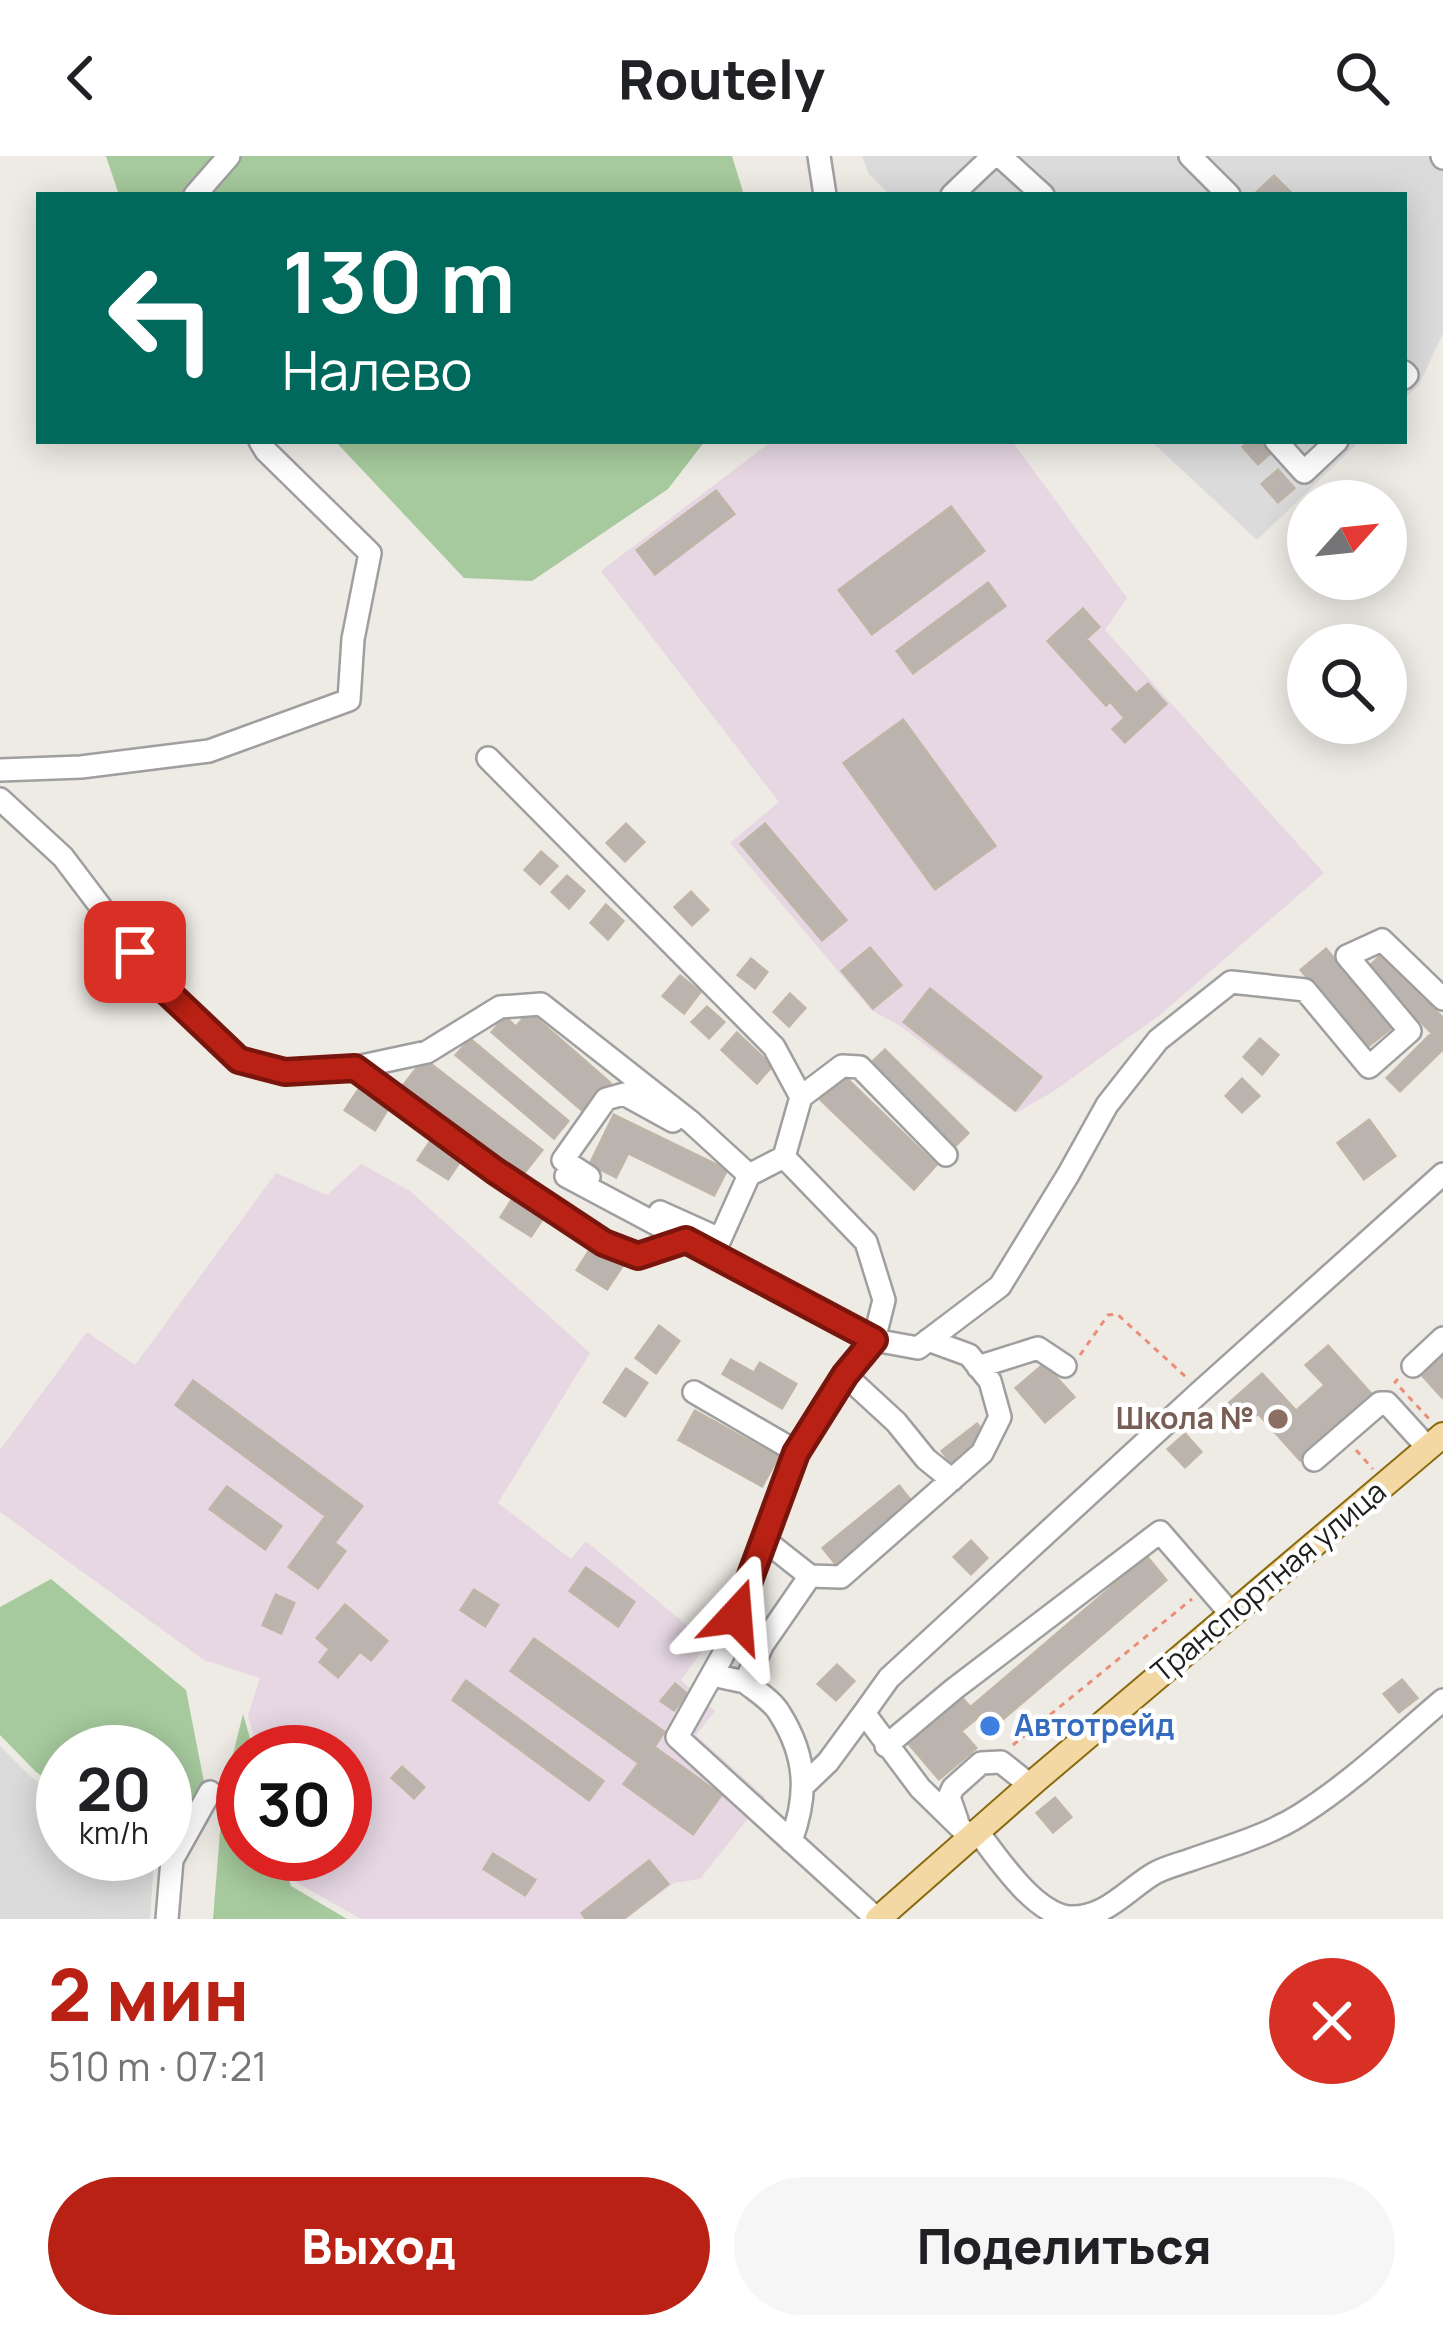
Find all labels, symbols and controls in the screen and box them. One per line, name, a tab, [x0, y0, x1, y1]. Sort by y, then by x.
text: Routely	[618, 41, 825, 115]
icon: back	[48, 45, 114, 111]
icon: search	[1329, 45, 1395, 111]
text: 130 m	[282, 223, 515, 338]
icon: left	[84, 240, 240, 396]
text: Налево	[282, 332, 472, 406]
north arrow	[1287, 480, 1407, 600]
map controls	[1287, 480, 1407, 744]
button: search	[1287, 624, 1407, 744]
pin	[84, 901, 186, 1003]
icon: arrive	[102, 919, 168, 985]
place label: Школа №	[1116, 1397, 1254, 1438]
marker: Школа №	[1265, 1406, 1291, 1432]
street label: Транспортная улица	[1142, 1470, 1394, 1691]
position arrow	[673, 1553, 799, 1679]
place label: Автотрейд	[1014, 1704, 1174, 1745]
marker: Автотрейд	[977, 1713, 1003, 1739]
speed limit sign: 30	[216, 1725, 372, 1881]
text: 20	[76, 1747, 152, 1829]
text: km/h	[79, 1812, 149, 1853]
text: 2 мин	[48, 1944, 249, 2043]
button: close	[1269, 1958, 1395, 2084]
text: 510 m · 07:21	[48, 2039, 267, 2093]
button: Выход	[48, 2177, 710, 2315]
button: Поделиться	[734, 2177, 1395, 2315]

